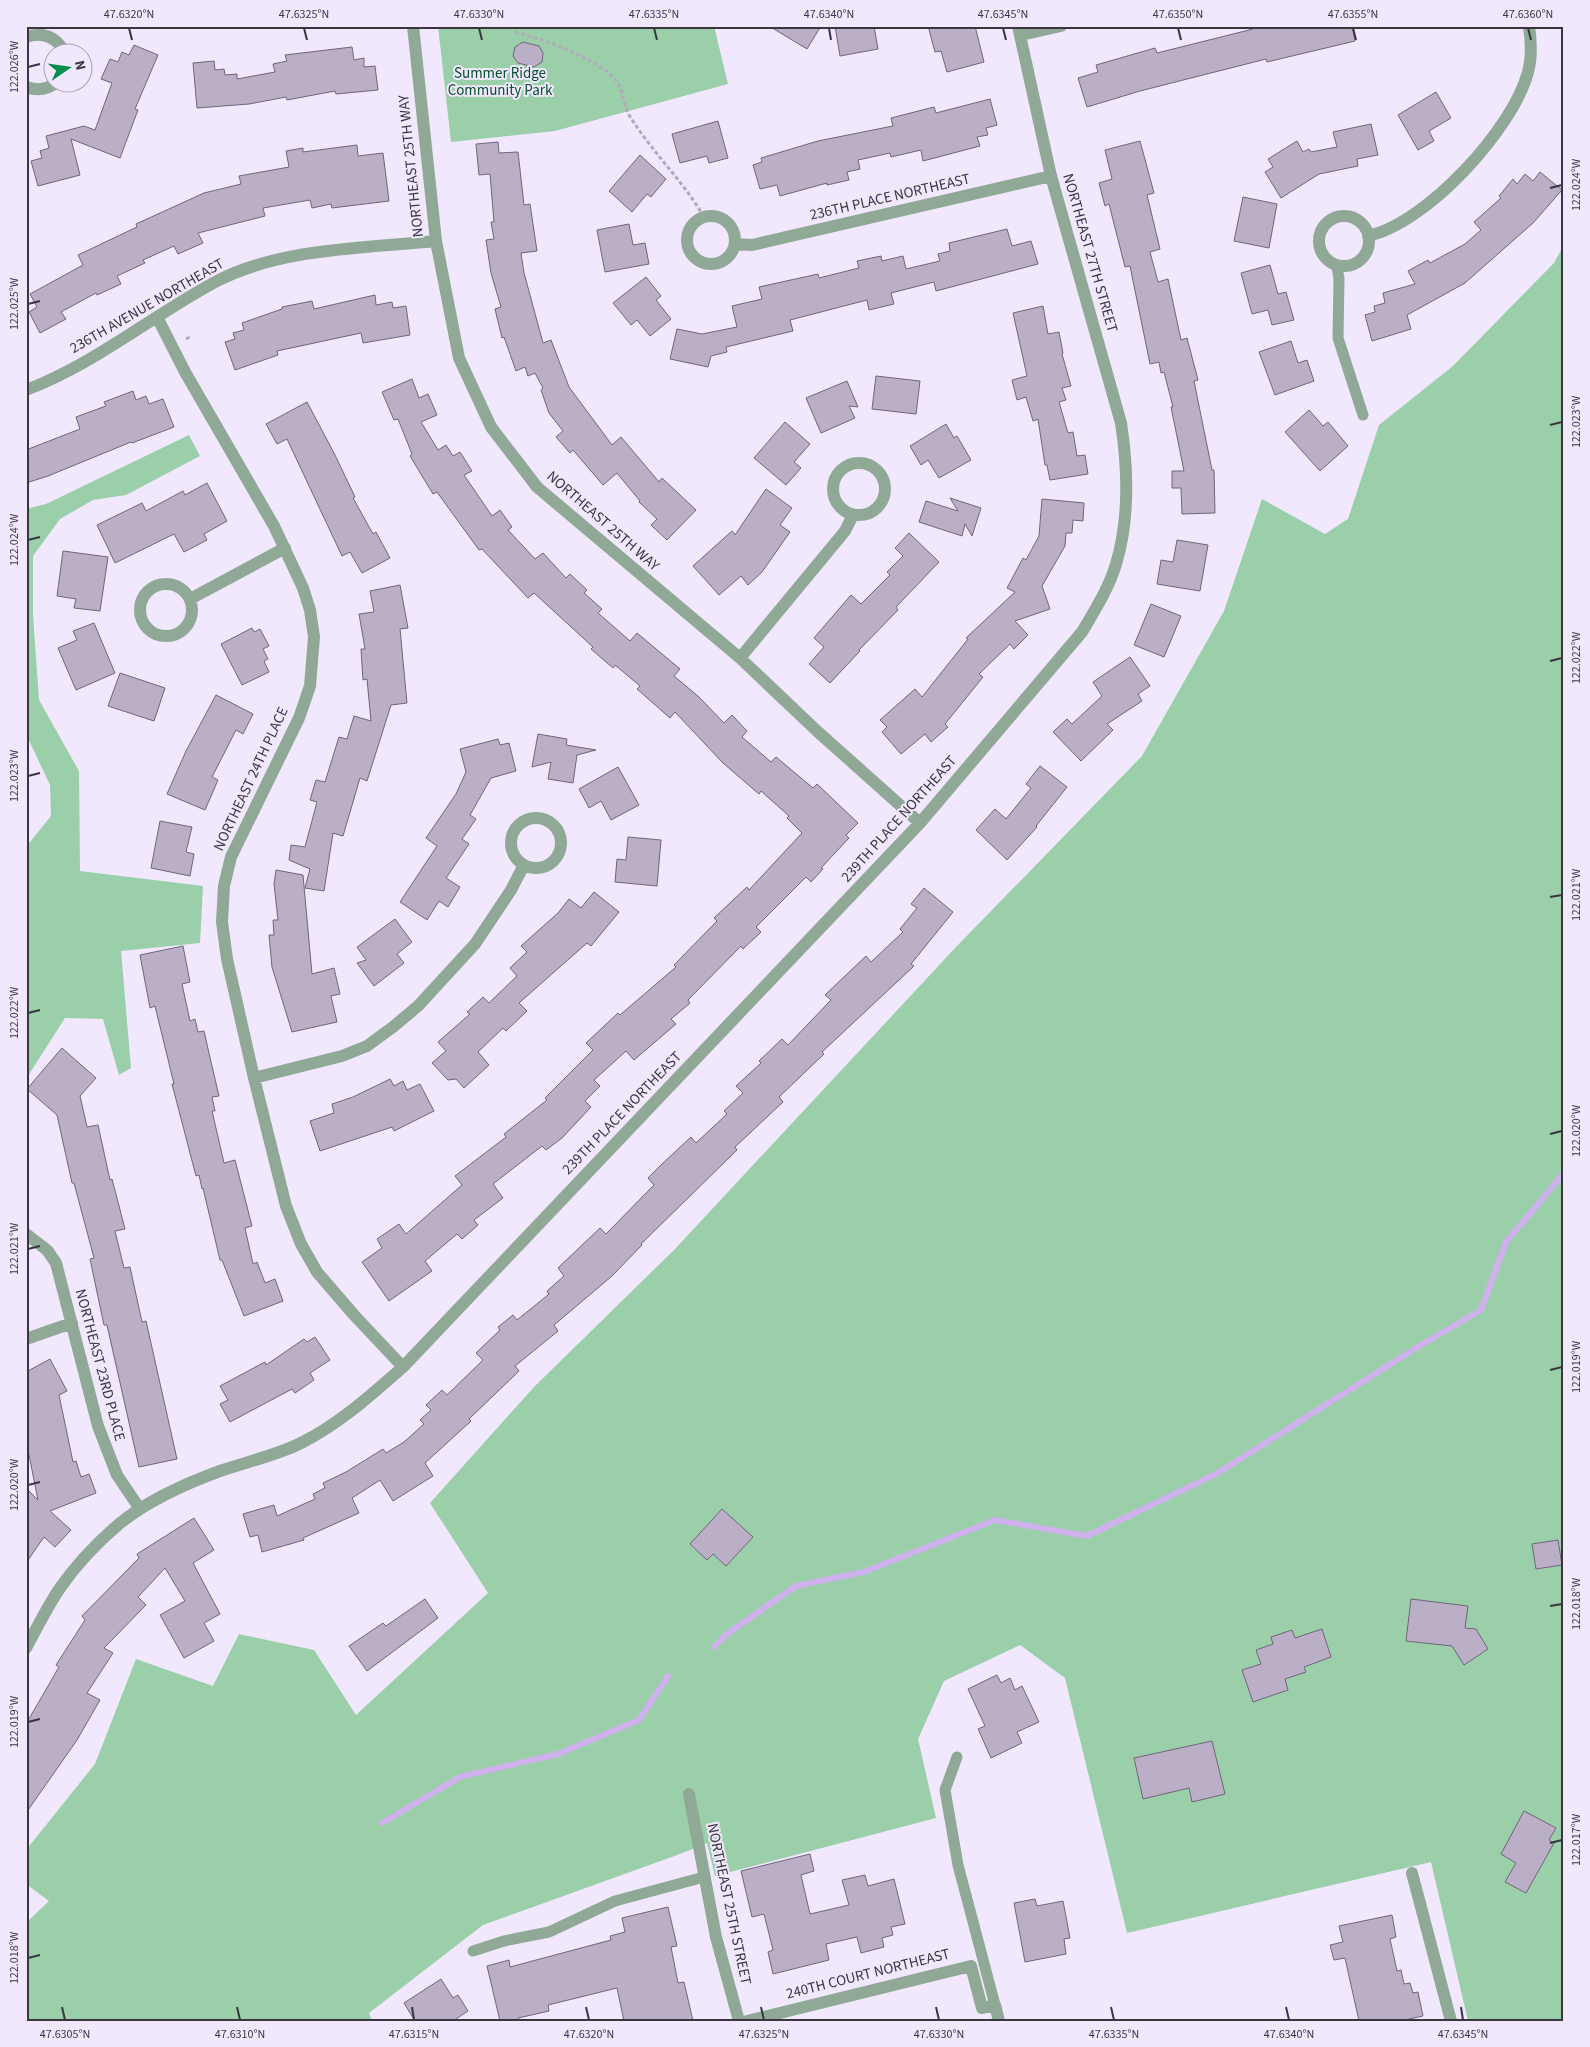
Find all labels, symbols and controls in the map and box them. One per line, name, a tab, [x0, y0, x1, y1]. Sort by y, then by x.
text: 47.6320°N	[104, 6, 154, 23]
text: 47.6325°N	[279, 6, 329, 23]
text: 47.6330°N	[454, 6, 504, 23]
text: 47.6335°N	[629, 6, 679, 23]
text: 47.6340°N	[804, 6, 854, 23]
text: 47.6345°N	[978, 6, 1028, 23]
text: 47.6350°N	[1153, 6, 1203, 23]
text: 47.6355°N	[1328, 6, 1378, 23]
text: 47.6360°N	[1503, 6, 1553, 23]
text: 122.026°W	[6, 40, 23, 93]
north arrow	[42, 42, 92, 92]
text: N	[69, 59, 90, 72]
park label: Summer Ridge Community Park	[448, 63, 553, 101]
street label: NORTHEAST 25TH WAY	[393, 93, 429, 238]
text: 122.024°W	[1568, 158, 1585, 211]
street label: 236TH PLACE NORTHEAST	[808, 168, 972, 226]
street label: NORTHEAST 27TH STREET	[1057, 171, 1123, 335]
street label: 236TH AVENUE NORTHEAST	[66, 253, 228, 359]
text: 122.025°W	[6, 277, 23, 330]
text: 122.023°W	[1568, 395, 1585, 448]
street label: NORTHEAST 25TH WAY	[542, 466, 665, 576]
text: 122.024°W	[6, 513, 23, 566]
text: 122.022°W	[1568, 631, 1585, 684]
street label: NORTHEAST 24TH PLACE	[208, 704, 294, 854]
text: 122.023°W	[6, 749, 23, 802]
street label: 239TH PLACE NORTHEAST	[836, 751, 962, 887]
text: 122.021°W	[1568, 868, 1585, 921]
text: 122.022°W	[6, 986, 23, 1039]
street label: 239TH PLACE NORTHEAST	[557, 1047, 687, 1179]
text: 122.020°W	[1568, 1104, 1585, 1157]
text: 122.021°W	[6, 1222, 23, 1275]
street label: NORTHEAST 23RD PLACE	[70, 1287, 130, 1443]
text: 122.019°W	[1568, 1340, 1585, 1393]
text: 122.020°W	[6, 1458, 23, 1511]
text: 122.018°W	[1568, 1577, 1585, 1630]
text: 122.019°W	[6, 1695, 23, 1748]
text: 122.017°W	[1568, 1813, 1585, 1866]
street label: NORTHEAST 25TH STREET	[702, 1821, 756, 1987]
text: 122.018°W	[6, 1931, 23, 1984]
street label: 240TH COURT NORTHEAST	[784, 1943, 952, 2005]
text: 47.6305°N	[40, 2026, 90, 2043]
text: 47.6310°N	[215, 2026, 265, 2043]
text: 47.6315°N	[389, 2026, 439, 2043]
text: 47.6320°N	[564, 2026, 614, 2043]
text: 47.6325°N	[739, 2026, 789, 2043]
text: 47.6330°N	[914, 2026, 964, 2043]
text: 47.6335°N	[1089, 2026, 1139, 2043]
text: 47.6340°N	[1264, 2026, 1314, 2043]
text: 47.6345°N	[1438, 2026, 1488, 2043]

